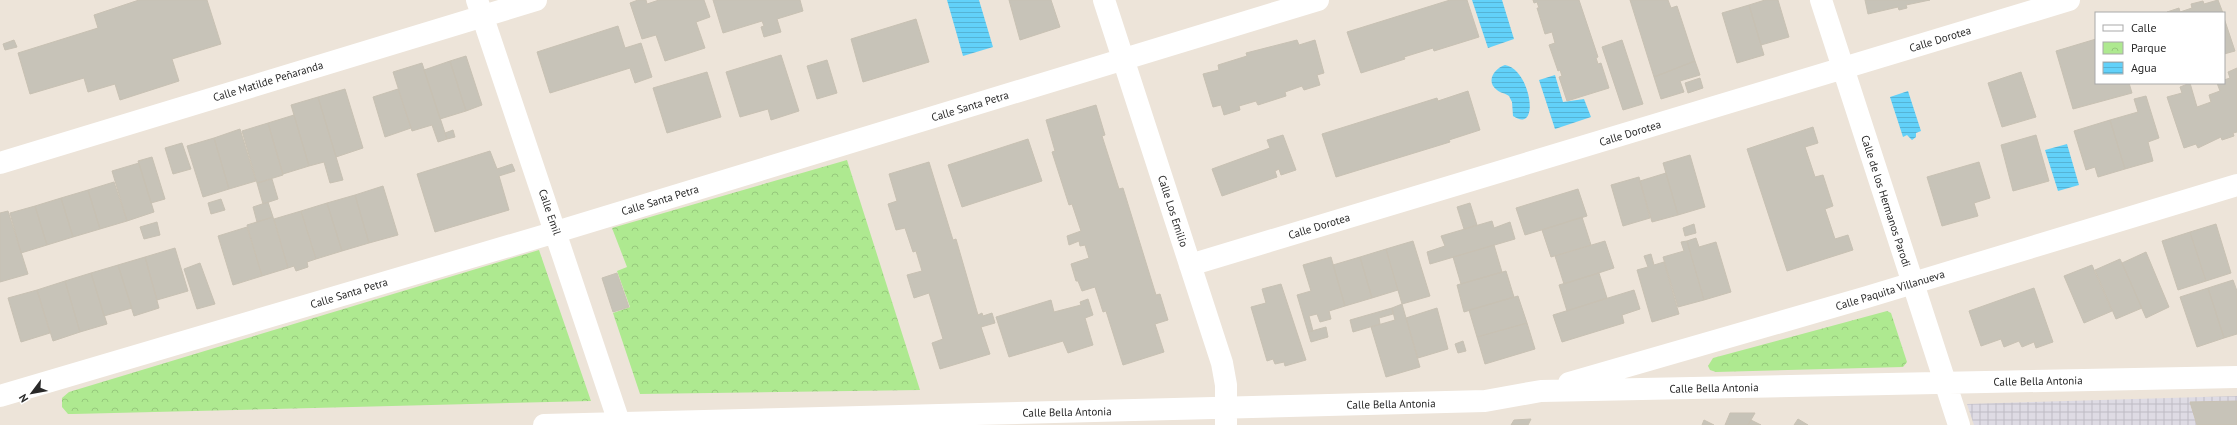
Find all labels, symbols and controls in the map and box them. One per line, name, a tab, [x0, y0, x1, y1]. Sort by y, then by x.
legend	[2095, 12, 2225, 84]
text: Calle	[2131, 20, 2157, 35]
street label: Calle Dorotea	[1907, 23, 1973, 55]
text: Parque	[2131, 40, 2166, 55]
street label: Calle Matilde Peñaranda	[211, 58, 325, 104]
text: Agua	[2131, 60, 2157, 75]
street label: Calle Santa Petra	[930, 88, 1010, 124]
street label: Calle Dorotea	[1597, 117, 1663, 149]
street label: Calle de los Hermanos Parodi	[1858, 133, 1914, 269]
street label: Calle Los Emilio	[1155, 173, 1191, 249]
street label: Calle Santa Petra	[620, 182, 700, 218]
street label: Calle Emil	[536, 187, 565, 237]
street label: Calle Dorotea	[1286, 210, 1352, 242]
street label: Calle Paquita Villanueva	[1834, 267, 1946, 313]
street label: Calle Santa Petra	[309, 275, 389, 311]
north arrow	[12, 373, 52, 413]
street label: Calle Bella Antonia	[1993, 373, 2083, 389]
street label: Calle Bella Antonia	[1669, 380, 1759, 396]
text: N	[16, 392, 31, 405]
street label: Calle Bella Antonia	[1346, 396, 1436, 412]
street label: Calle Bella Antonia	[1022, 404, 1112, 420]

